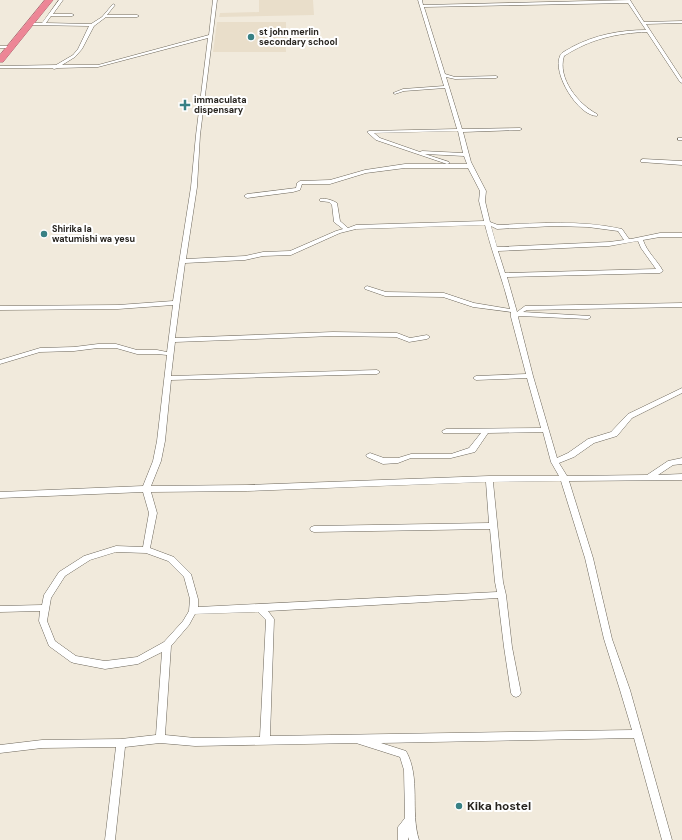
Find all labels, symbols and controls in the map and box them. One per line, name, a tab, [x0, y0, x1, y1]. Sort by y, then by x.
place label: st john merlin secondary school	[259, 26, 337, 48]
marker: st john merlin secondary school	[246, 32, 256, 42]
place label: immaculata dispensary	[194, 94, 246, 116]
marker: immaculata dispensary	[179, 99, 191, 111]
place label: Shirika la watumishi wa yesu	[52, 223, 135, 245]
marker: Shirika la watumishi wa yesu	[39, 229, 49, 239]
place label: Kika hostel	[467, 798, 531, 814]
marker: Kika hostel	[454, 801, 464, 811]

